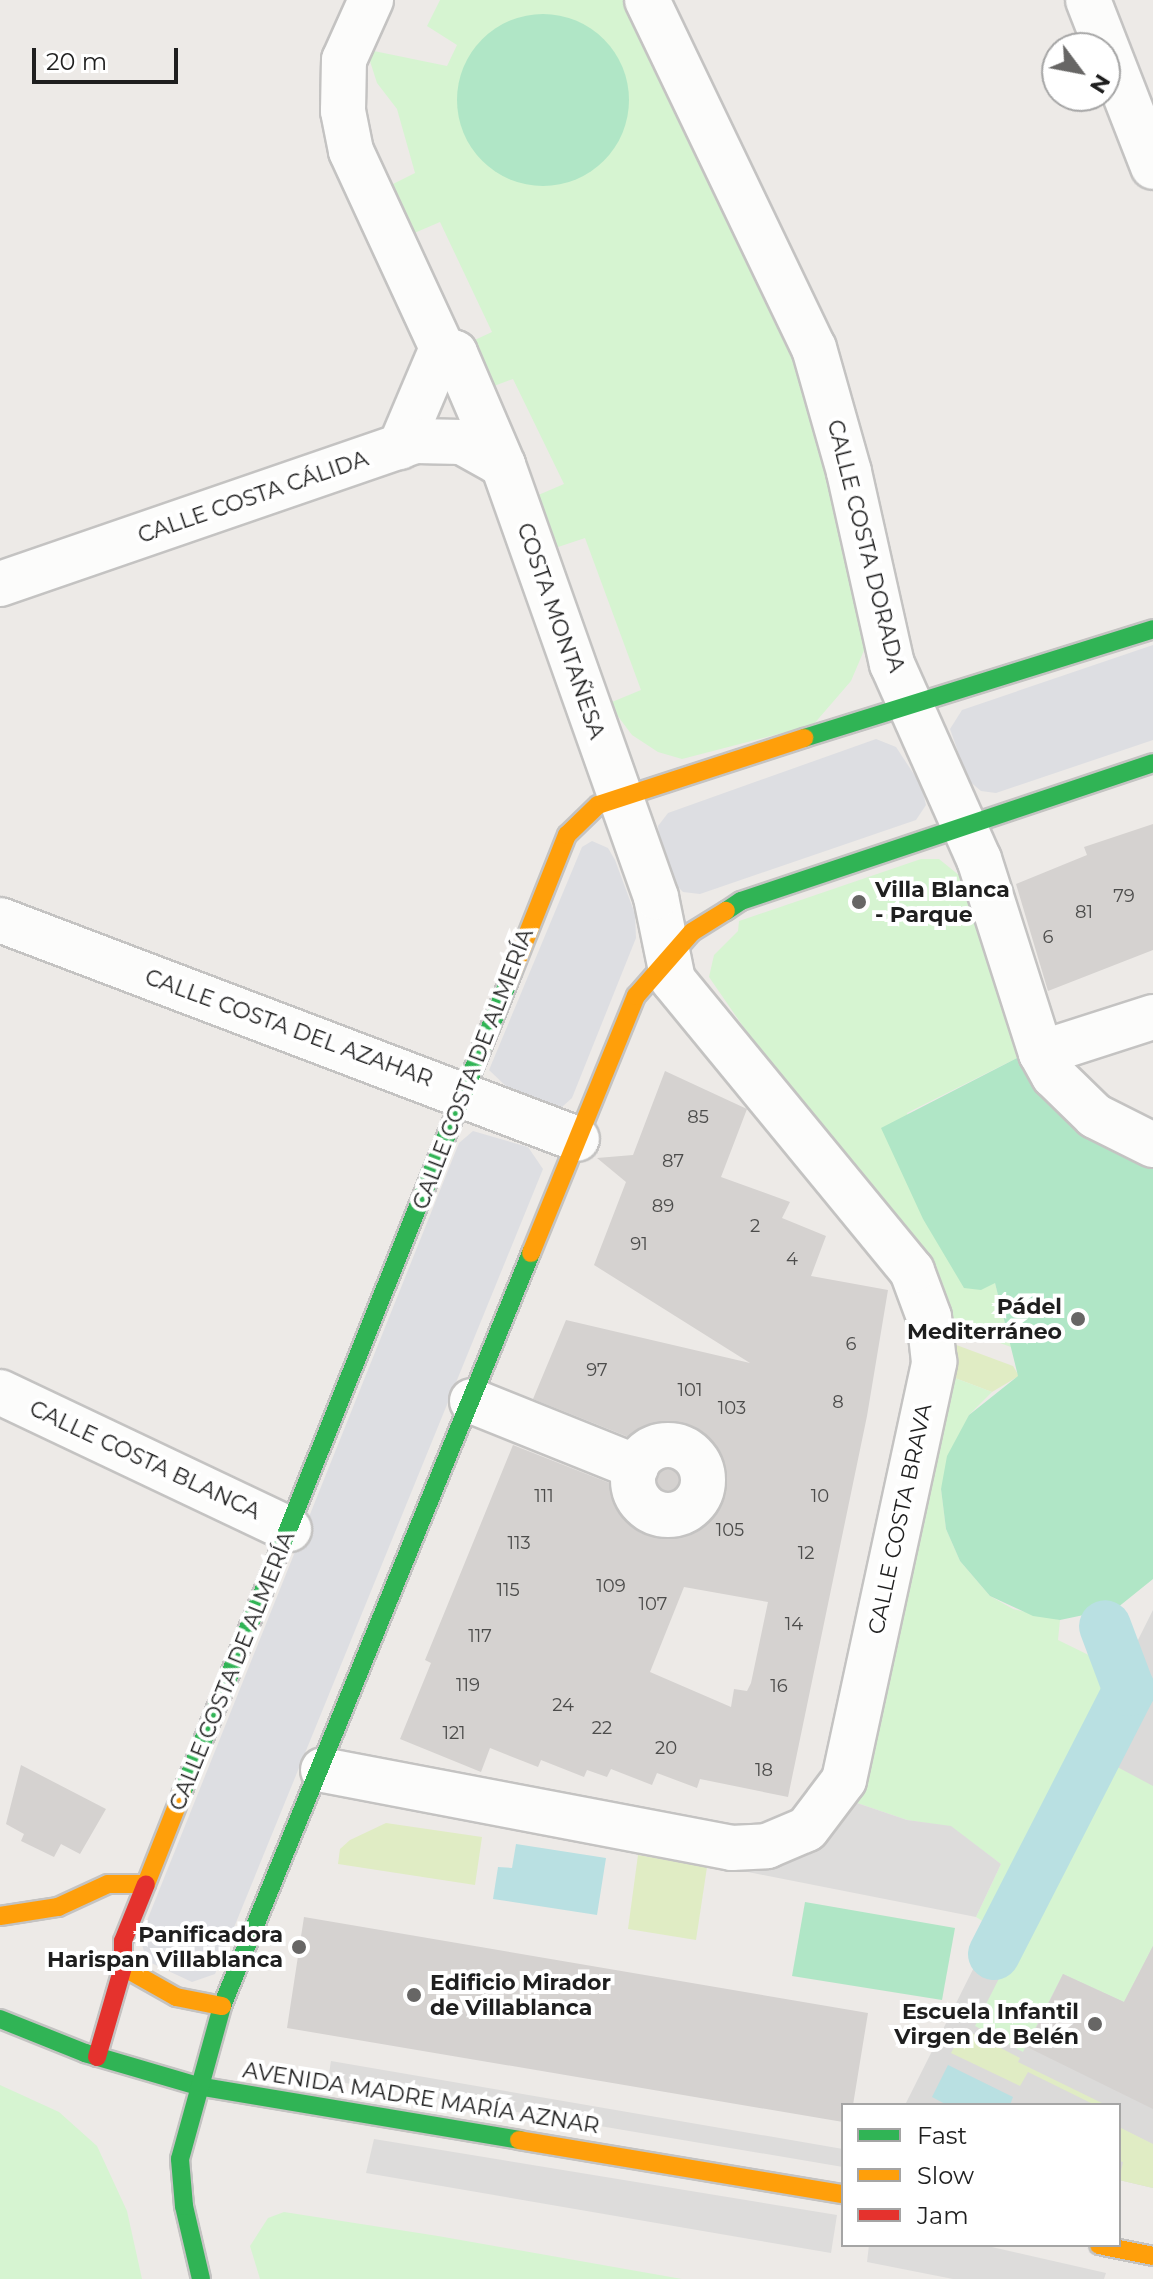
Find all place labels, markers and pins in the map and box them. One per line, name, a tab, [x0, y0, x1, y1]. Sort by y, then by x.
place label: Villa Blanca - Parque	[875, 876, 1010, 928]
marker: Villa Blanca - Parque	[850, 893, 868, 911]
place label: Pádel Mediterráneo	[907, 1293, 1062, 1344]
marker: Pádel Mediterráneo	[1069, 1310, 1087, 1328]
place label: Panificadora Harispan Villablanca	[47, 1921, 283, 1972]
marker: Panificadora Harispan Villablanca	[290, 1938, 308, 1956]
place label: Edificio Mirador de Villablanca	[430, 1969, 611, 2020]
marker: Edificio Mirador de Villablanca	[405, 1986, 423, 2004]
place label: Escuela Infantil Virgen de Belén	[894, 1998, 1079, 2050]
marker: Escuela Infantil Virgen de Belén	[1086, 2015, 1104, 2033]

